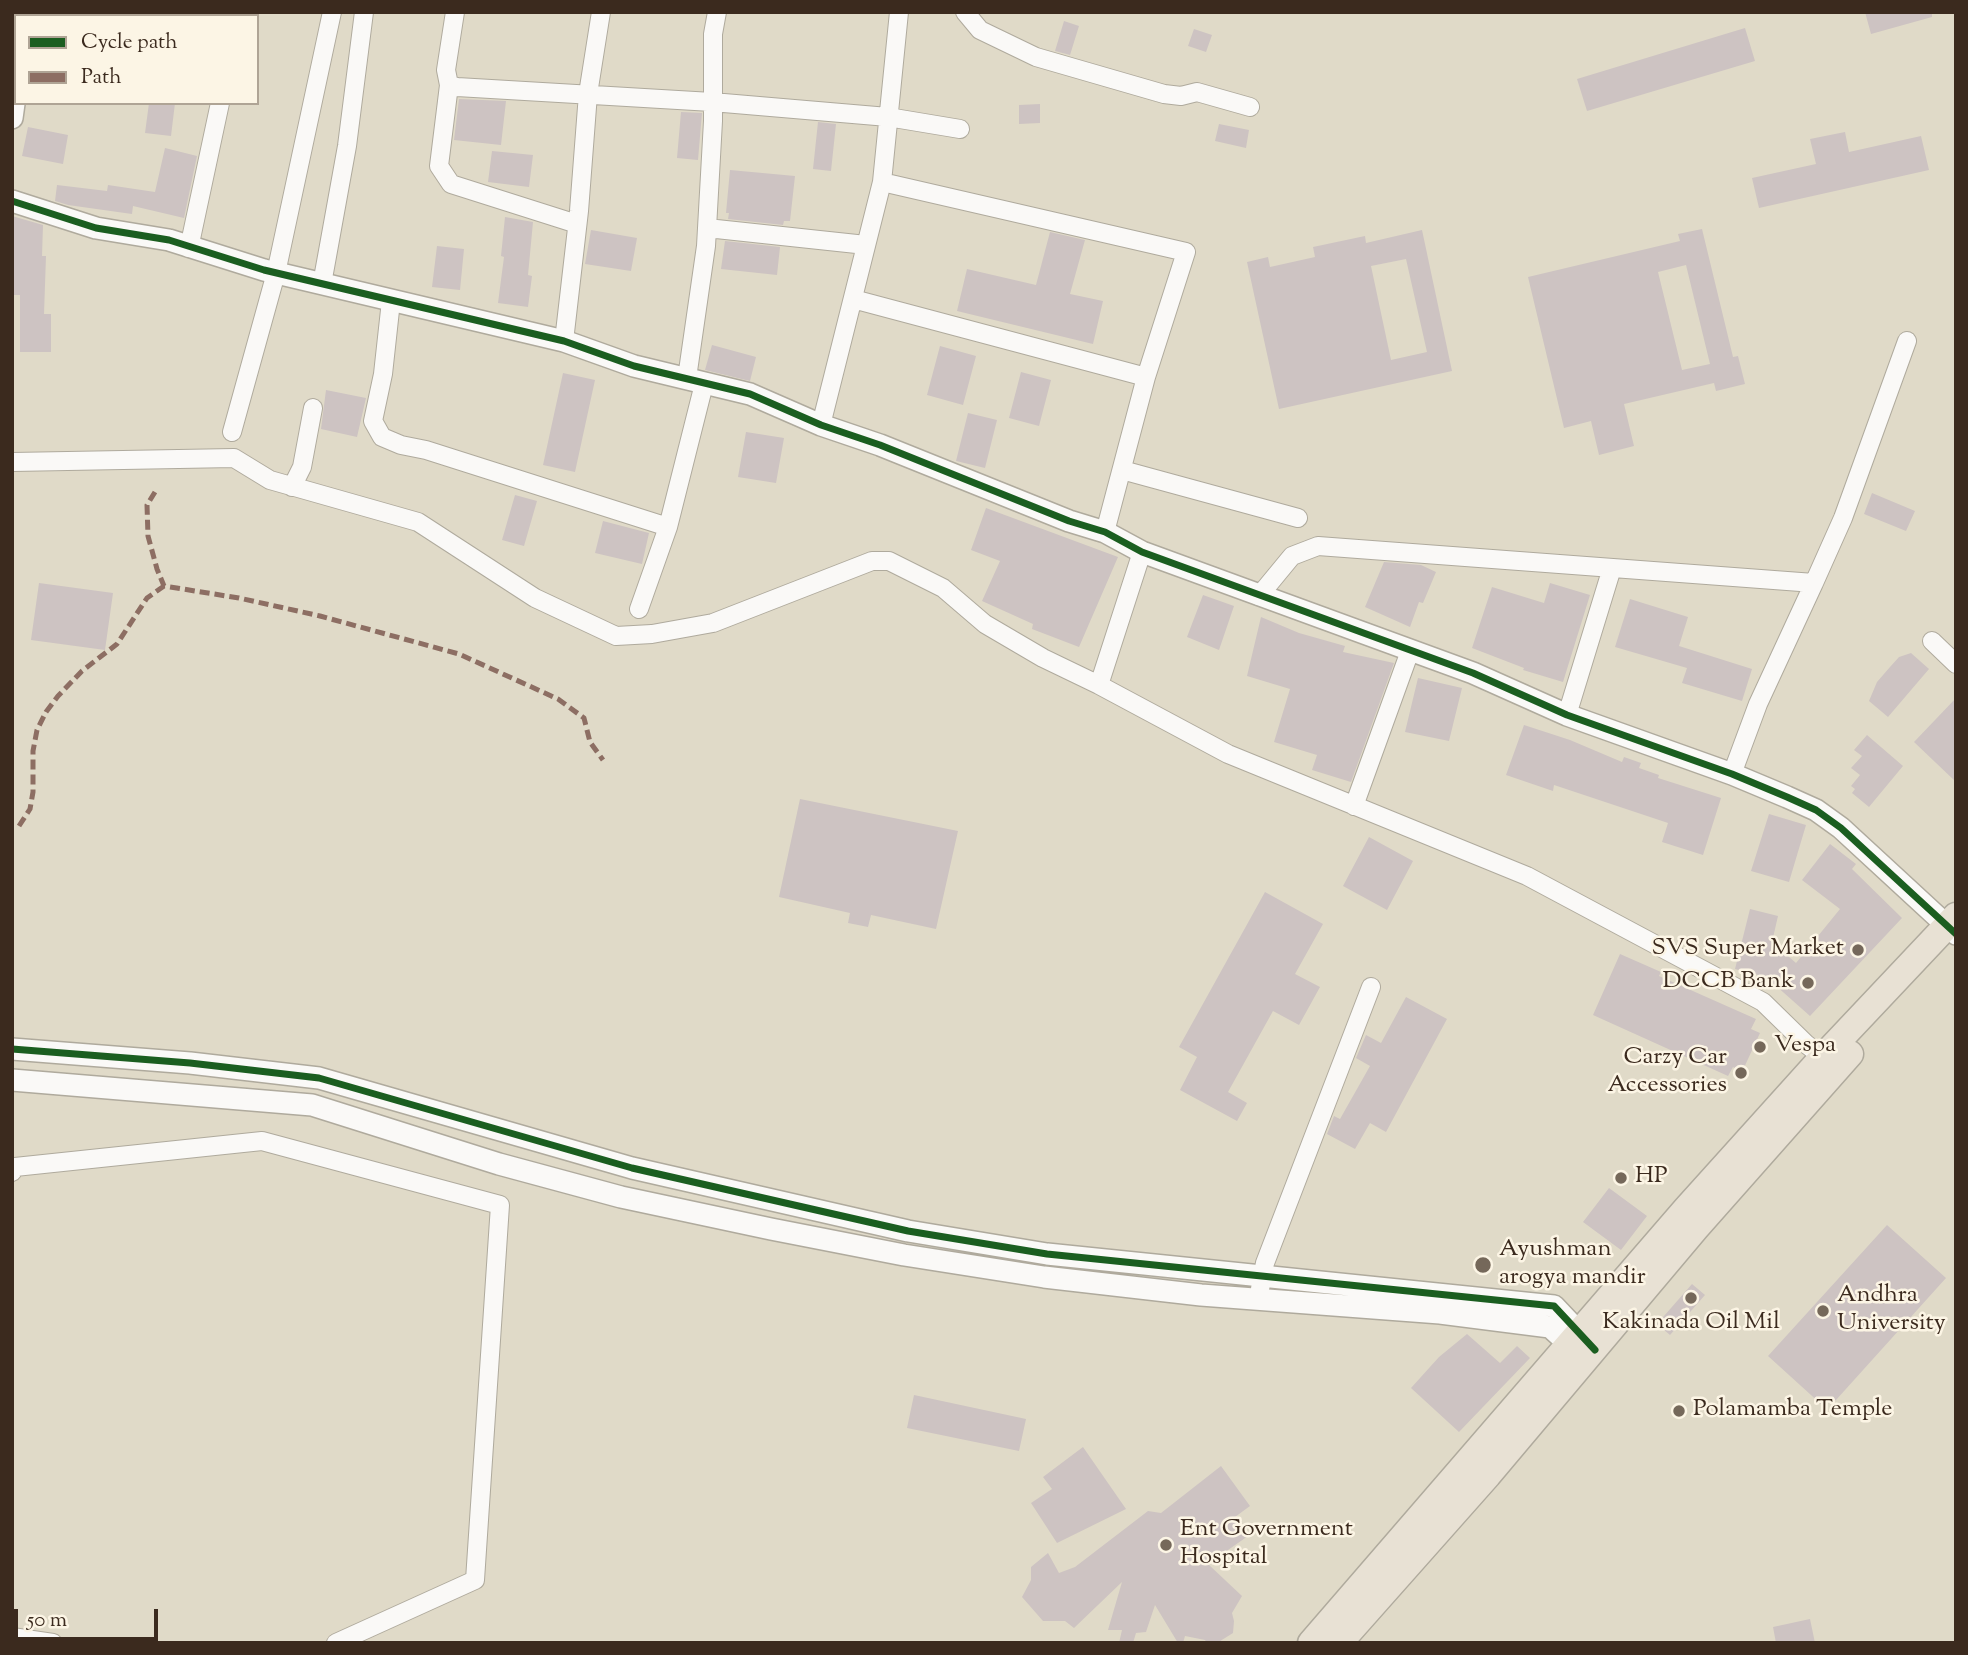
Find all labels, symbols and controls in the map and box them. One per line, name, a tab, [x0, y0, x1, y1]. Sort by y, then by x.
legend	[14, 14, 259, 105]
text: Cycle path	[81, 28, 178, 58]
text: Path	[81, 63, 122, 93]
place label: SVS Super Market	[1652, 936, 1844, 964]
marker: SVS Super Market	[1850, 942, 1866, 958]
place label: DCCB Bank	[1663, 969, 1794, 997]
marker: DCCB Bank	[1800, 975, 1816, 991]
place label: Vespa	[1774, 1033, 1836, 1061]
marker: Vespa	[1752, 1039, 1768, 1055]
place label: Carzy Car Accessories	[1608, 1045, 1727, 1101]
marker: Carzy Car Accessories	[1733, 1065, 1749, 1081]
place label: HP	[1635, 1164, 1668, 1192]
marker: HP	[1613, 1170, 1629, 1186]
place label: Ayushman arogya mandir	[1499, 1237, 1646, 1293]
marker: Ayushman arogya mandir	[1473, 1255, 1493, 1275]
place label: Andhra University	[1837, 1283, 1946, 1339]
marker: Kakinada Oil Mil	[1683, 1290, 1699, 1306]
marker: Andhra University	[1815, 1303, 1831, 1319]
place label: Kakinada Oil Mil	[1602, 1310, 1780, 1338]
place label: Polamamba Temple	[1693, 1397, 1892, 1425]
marker: Polamamba Temple	[1671, 1403, 1687, 1419]
place label: Ent Government Hospital	[1180, 1517, 1353, 1573]
marker: Ent Government Hospital	[1158, 1537, 1174, 1553]
scale bar	[18, 1596, 161, 1640]
text: 50 m	[27, 1606, 67, 1636]

